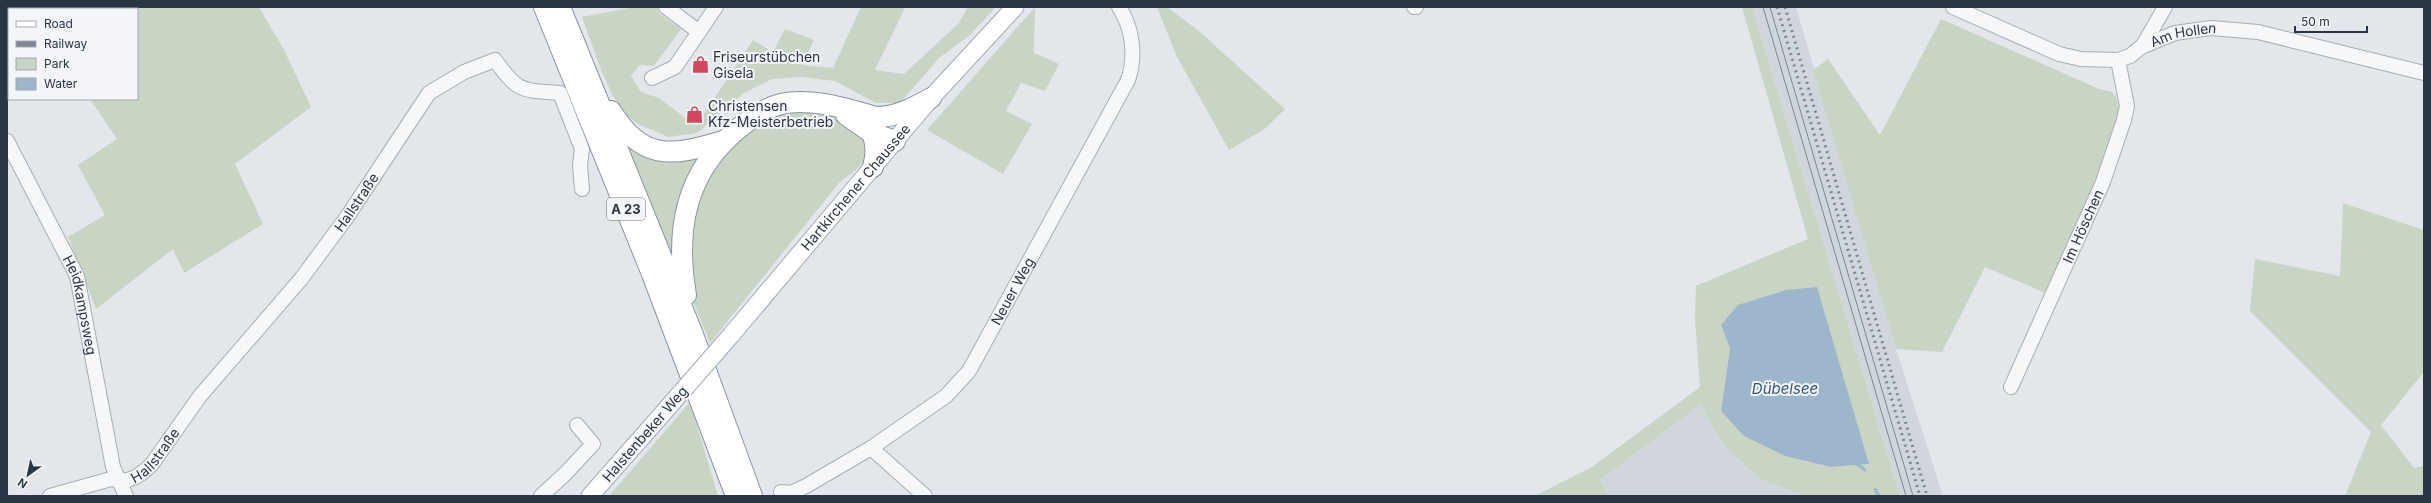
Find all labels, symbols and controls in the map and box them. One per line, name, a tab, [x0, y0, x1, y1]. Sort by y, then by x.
legend	[8, 8, 138, 100]
scale bar	[2295, 8, 2367, 34]
text: 50 m	[2301, 14, 2330, 29]
text: Road	[44, 16, 73, 31]
street label: Am Hollen	[2147, 19, 2217, 50]
text: Railway	[44, 36, 88, 51]
place label: Friseurstübchen Gisela	[713, 48, 820, 81]
shop icon: Friseurstübchen Gisela	[690, 55, 710, 75]
text: Park	[44, 56, 70, 71]
text: Water	[44, 76, 78, 91]
place label: Christensen Kfz-Meisterbetrieb	[708, 97, 833, 130]
shop icon: Christensen Kfz-Meisterbetrieb	[685, 104, 705, 124]
street label: Hartkirchener Chaussee	[797, 120, 914, 254]
street label: Hallstraße	[330, 170, 382, 235]
street label: Im Höschen	[2059, 187, 2107, 266]
road number: A 23	[607, 198, 645, 220]
street label: Heidkampsweg	[60, 252, 101, 356]
street label: Neuer Weg	[987, 254, 1037, 328]
water label: Dübelsee	[1752, 379, 1818, 398]
street label: Halstenbeker Weg	[598, 382, 691, 485]
street label: Hallstraße	[128, 425, 183, 486]
north arrow	[8, 455, 48, 495]
text: N	[15, 475, 30, 492]

